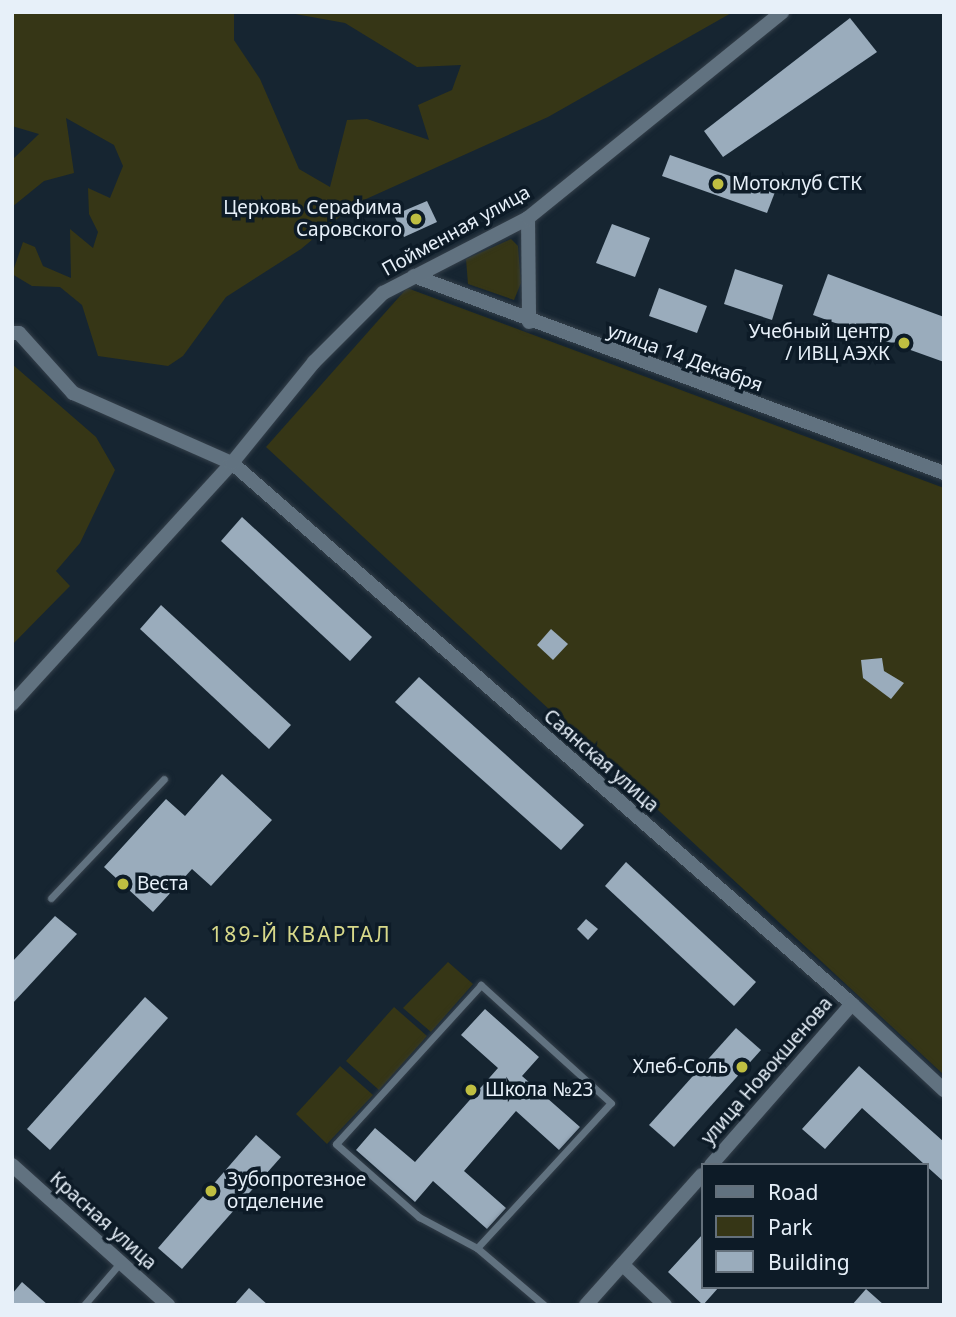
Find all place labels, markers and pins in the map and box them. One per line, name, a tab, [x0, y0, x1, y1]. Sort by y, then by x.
place label: Мотоклуб СТК	[732, 173, 862, 195]
marker: Мотоклуб СТК	[710, 176, 726, 192]
place label: Церковь Серафима Саровского	[223, 197, 402, 241]
marker: Церковь Серафима Саровского	[408, 211, 424, 227]
place label: Учебный центр / ИВЦ АЭХК	[749, 321, 890, 365]
marker: Учебный центр / ИВЦ АЭХК	[896, 335, 912, 351]
place label: Веста	[137, 873, 189, 895]
marker: Веста	[115, 876, 131, 892]
place label: Хлеб-Соль	[633, 1056, 728, 1078]
marker: Хлеб-Соль	[734, 1059, 750, 1075]
place label: Школа №23	[485, 1079, 593, 1101]
marker: Школа №23	[463, 1082, 479, 1098]
place label: Зубопротезное отделение	[227, 1169, 366, 1213]
marker: Зубопротезное отделение	[201, 1181, 221, 1201]

